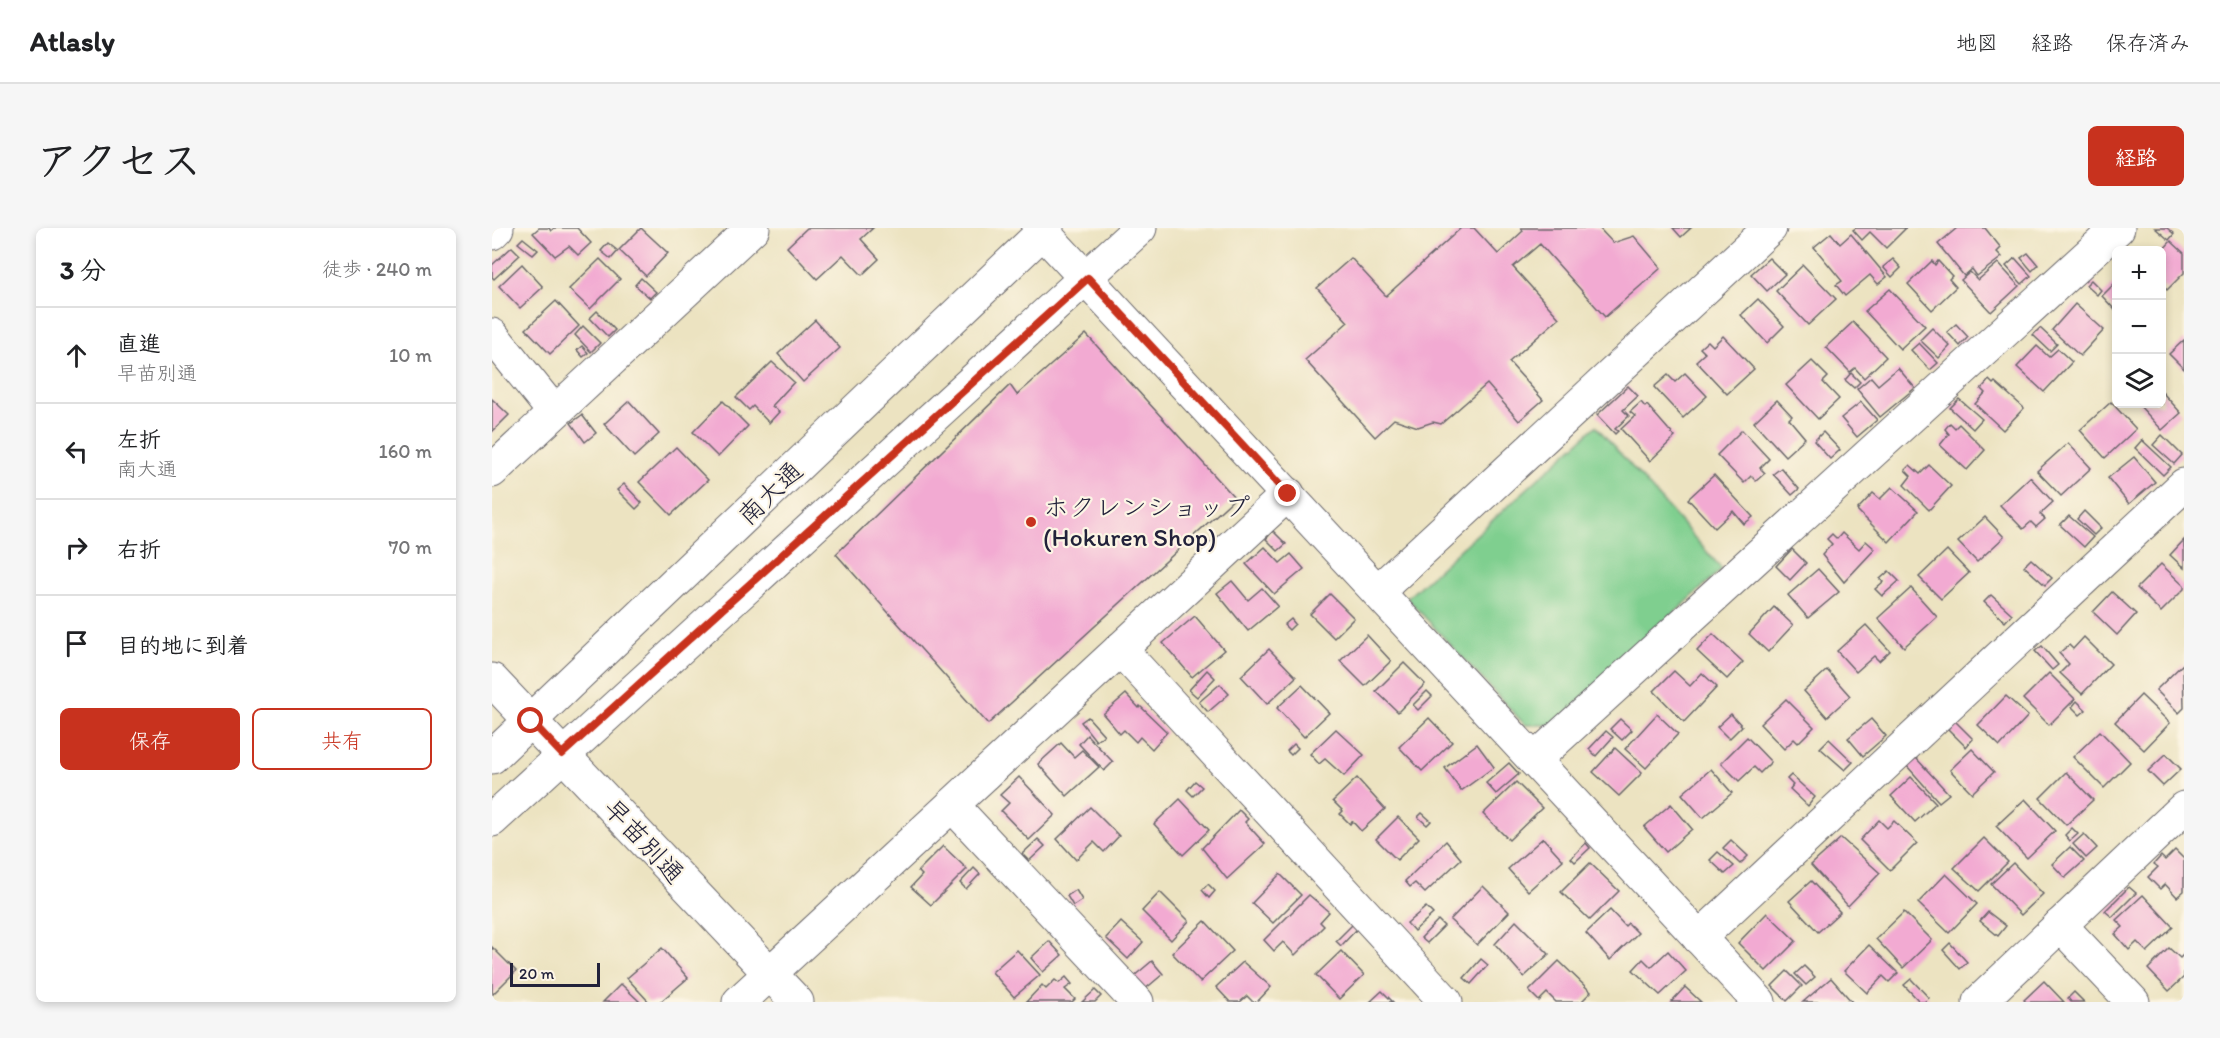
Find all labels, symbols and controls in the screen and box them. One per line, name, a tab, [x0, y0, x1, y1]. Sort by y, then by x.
text: Atlasly	[30, 24, 115, 58]
text: 地図	[1956, 30, 1998, 55]
text: 経路	[2031, 30, 2073, 55]
text: 保存済み	[2106, 30, 2190, 55]
button: 経路	[2088, 126, 2184, 186]
text: アクセス	[36, 135, 201, 186]
map controls	[2112, 246, 2166, 408]
button: +	[2112, 246, 2166, 300]
text: 3 分	[60, 254, 106, 286]
text: 徒歩 · 240 m	[322, 257, 432, 281]
button: −	[2112, 300, 2166, 354]
text: 直進	[117, 330, 161, 357]
icon: ahead	[60, 339, 93, 372]
text: 10 m	[389, 343, 432, 367]
button: layers	[2112, 354, 2166, 408]
text: 早苗別通	[117, 361, 197, 385]
text: 左折	[117, 426, 161, 453]
icon: left	[60, 435, 93, 468]
text: 160 m	[379, 439, 432, 463]
street label: 南大通	[731, 454, 809, 532]
text: 南大通	[117, 457, 177, 481]
route end	[1274, 480, 1300, 506]
place label: ホクレンショップ (Hokuren Shop)	[1043, 491, 1250, 553]
marker: ホクレンショップ (Hokuren Shop)	[1024, 515, 1038, 529]
icon: right	[60, 531, 93, 564]
text: 70 m	[388, 535, 432, 559]
text: 右折	[117, 536, 161, 563]
icon: arrive	[60, 627, 93, 660]
text: 目的地に到着	[117, 632, 249, 659]
route start	[517, 707, 543, 733]
button: 保存	[60, 708, 240, 770]
button: 共有	[252, 708, 432, 770]
street label: 早苗別通	[597, 792, 691, 890]
scale bar	[510, 960, 600, 988]
text: 20 m	[519, 964, 554, 983]

